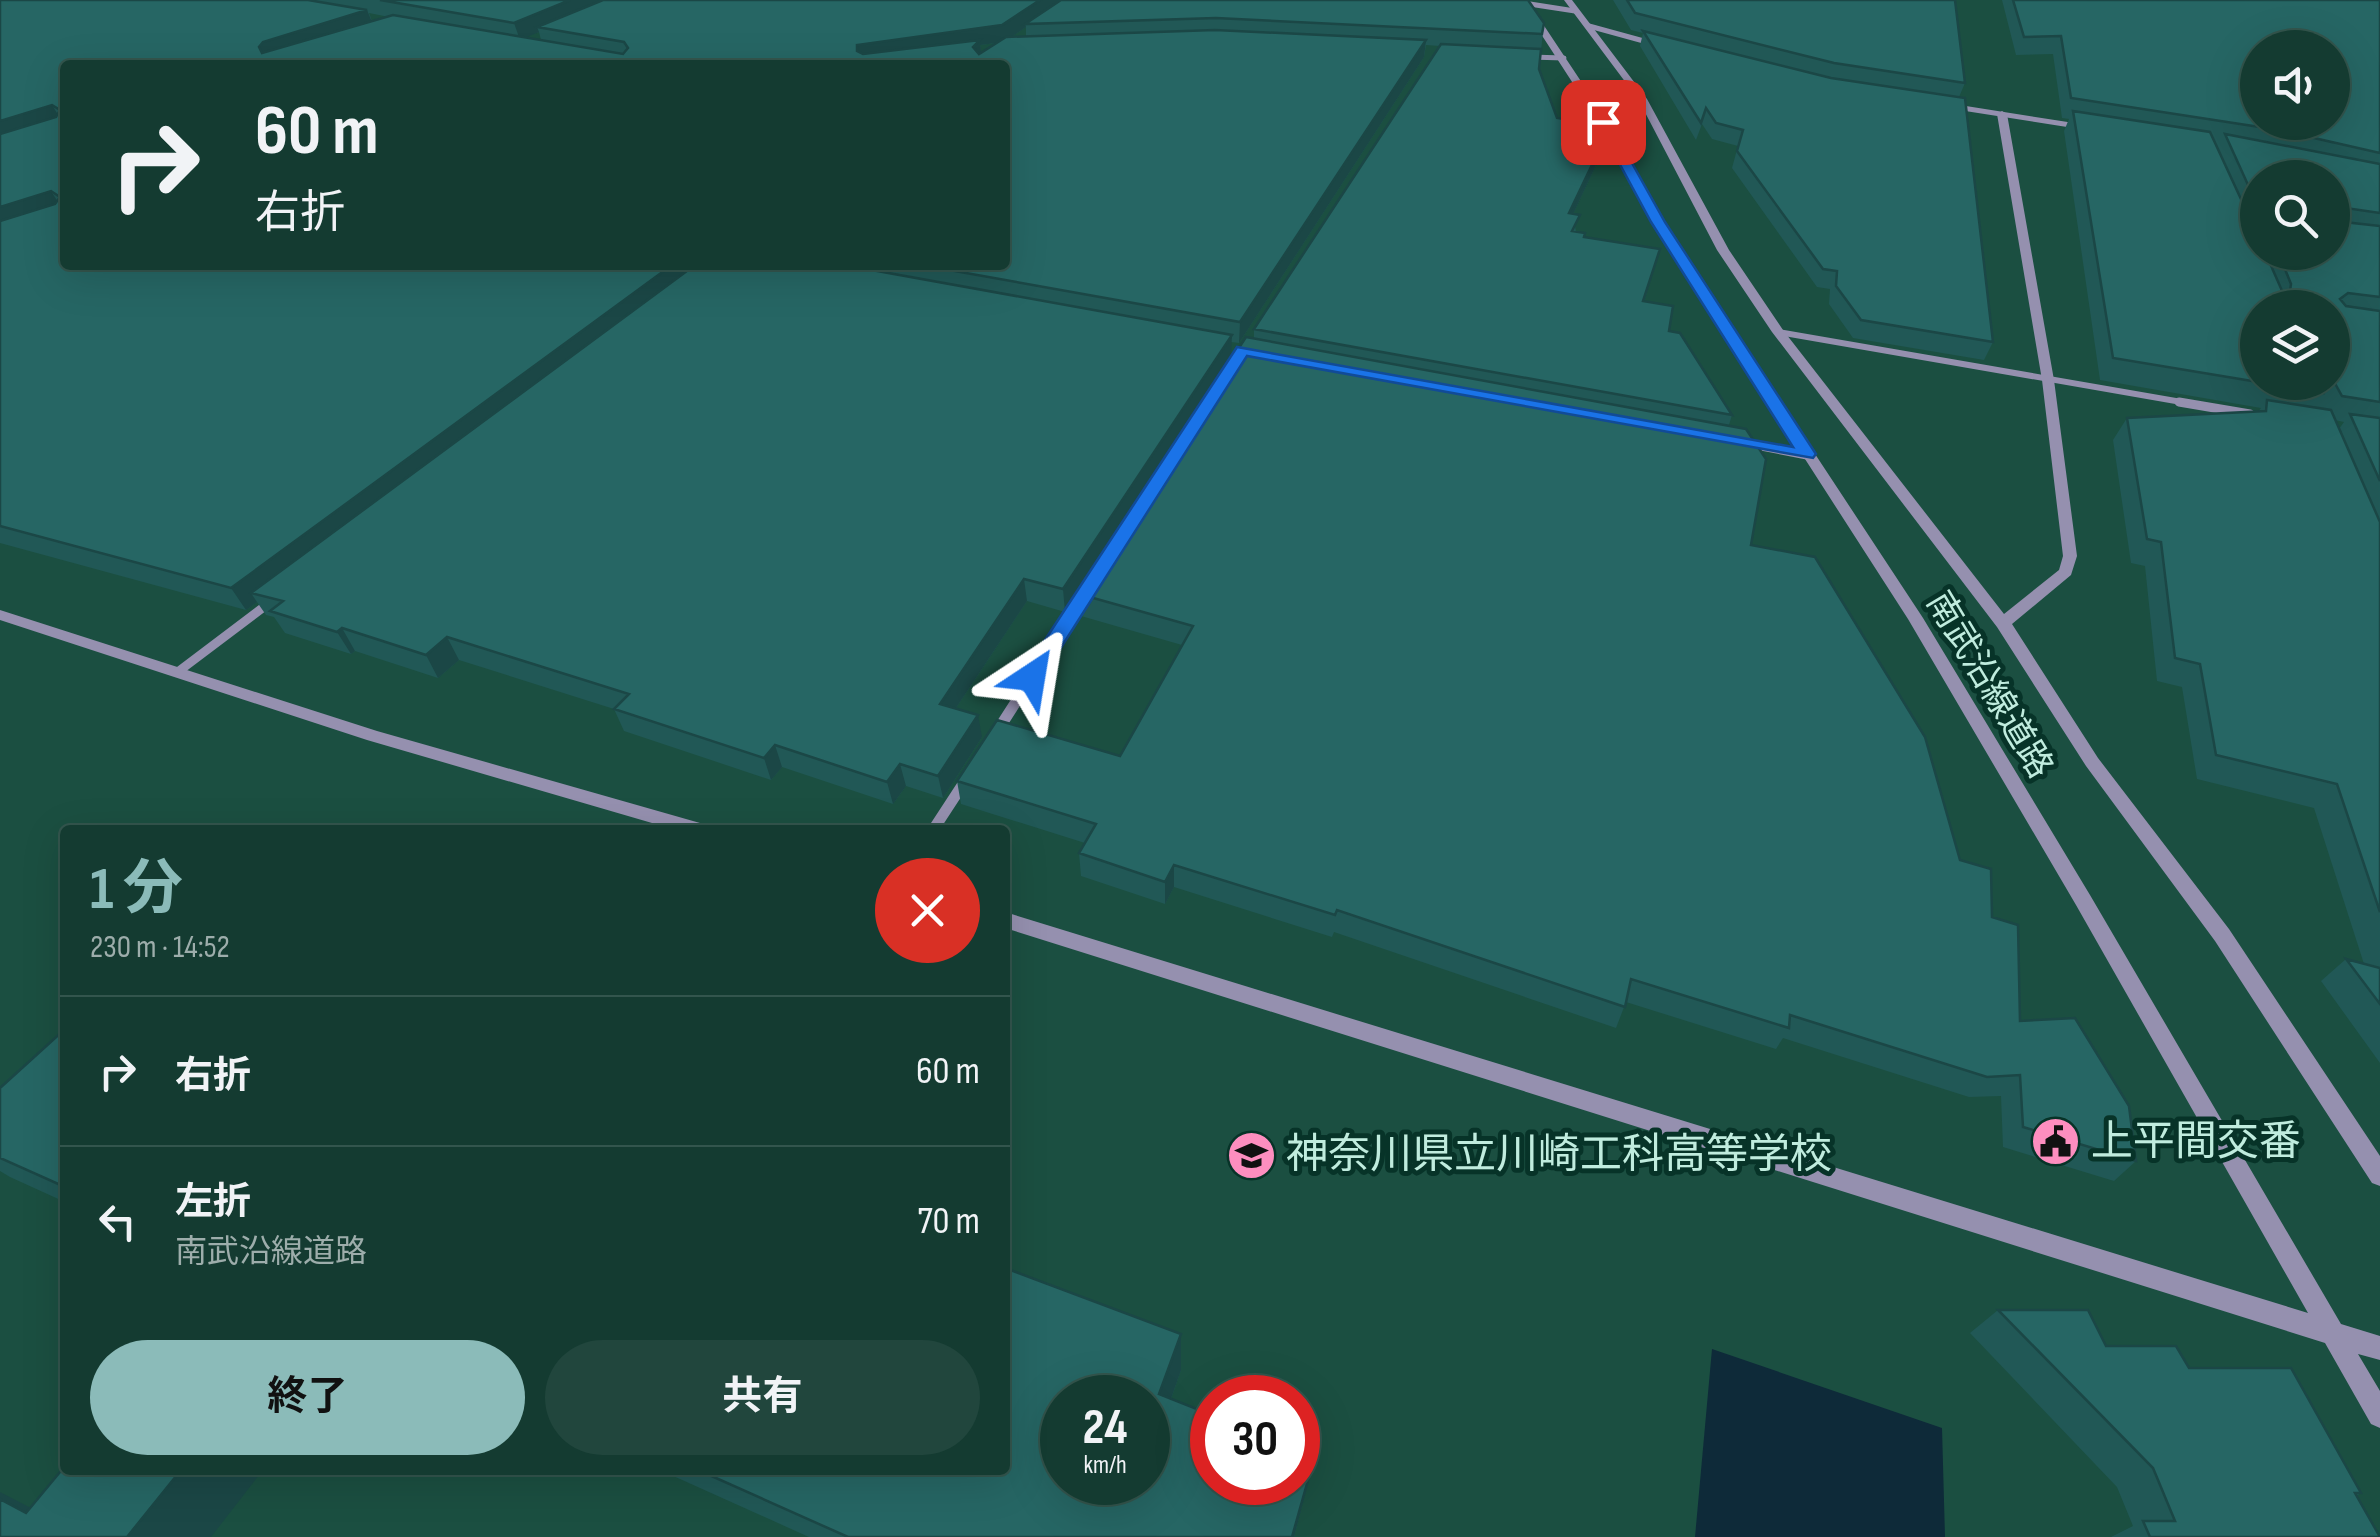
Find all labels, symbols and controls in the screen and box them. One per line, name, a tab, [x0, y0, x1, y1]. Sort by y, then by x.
map controls	[2240, 30, 2350, 400]
button: sound	[2240, 30, 2350, 140]
pin	[1561, 80, 1646, 165]
text: 60 m	[255, 90, 379, 174]
icon: arrive	[1576, 95, 1631, 150]
icon: right	[90, 100, 220, 230]
button: search	[2240, 160, 2350, 270]
text: 右折	[255, 186, 345, 241]
button: layers	[2240, 290, 2350, 400]
street label: 南武沿線道路	[1916, 584, 2062, 786]
position arrow	[980, 625, 1084, 729]
text: 1 分	[90, 854, 183, 926]
button: close	[875, 858, 980, 963]
text: 230 m · 14:52	[90, 928, 230, 967]
icon: right	[90, 1044, 145, 1099]
text: 60 m	[916, 1049, 980, 1094]
text: 右折	[175, 1054, 251, 1099]
public building icon: 上平間交番	[2030, 1116, 2082, 1168]
place label: 上平間交番	[2091, 1117, 2301, 1168]
school or university icon: 神奈川県立川崎工科高等学校	[1225, 1129, 1277, 1181]
place label: 神奈川県立川崎工科高等学校	[1286, 1130, 1832, 1181]
text: 左折	[175, 1180, 251, 1225]
icon: left	[90, 1194, 145, 1249]
text: 70 m	[918, 1199, 980, 1244]
text: 南武沿線道路	[175, 1233, 367, 1272]
button: 終了	[90, 1340, 525, 1455]
button: 共有	[545, 1340, 980, 1455]
speed limit sign: 30	[1190, 1375, 1320, 1505]
text: 24	[1083, 1398, 1127, 1458]
text: km/h	[1083, 1450, 1127, 1481]

